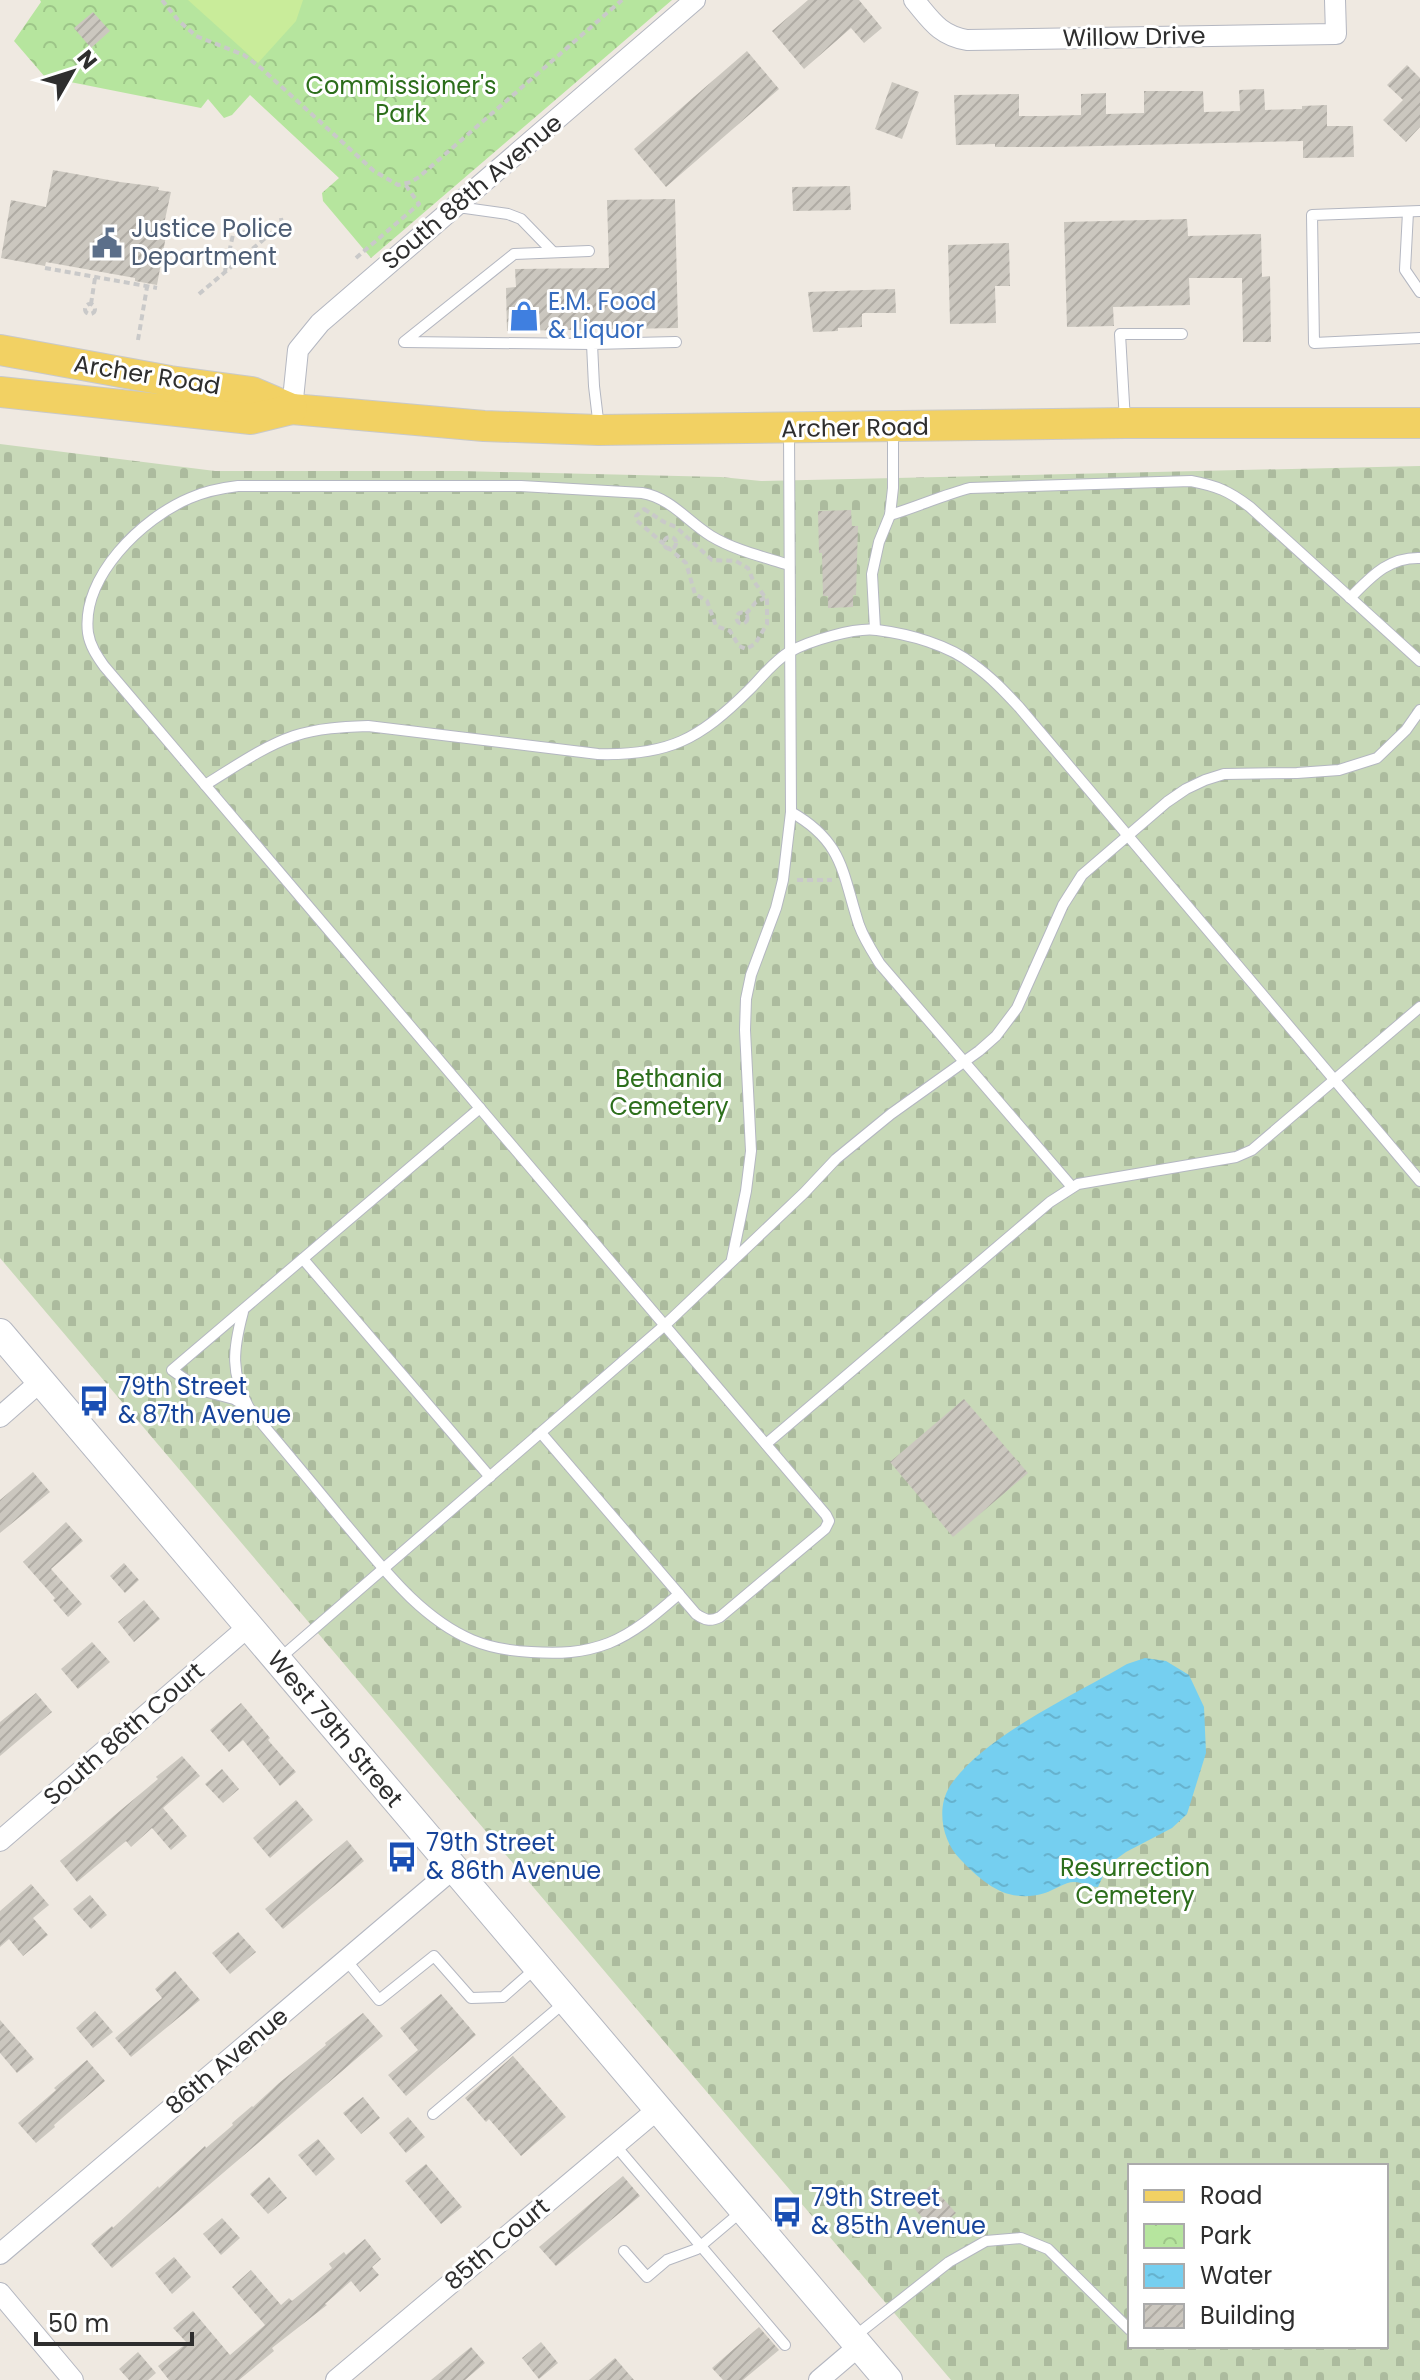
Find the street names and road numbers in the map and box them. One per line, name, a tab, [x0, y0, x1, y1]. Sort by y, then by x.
street label: Willow Drive	[1062, 19, 1206, 54]
street label: South 88th Avenue	[374, 106, 569, 277]
street label: Archer Road	[72, 347, 223, 402]
street label: Archer Road	[781, 410, 929, 445]
street label: West 79th Street	[260, 1643, 411, 1814]
street label: South 86th Court	[36, 1655, 211, 1813]
street label: 86th Avenue	[158, 1999, 295, 2122]
street label: 85th Court	[437, 2190, 556, 2297]

